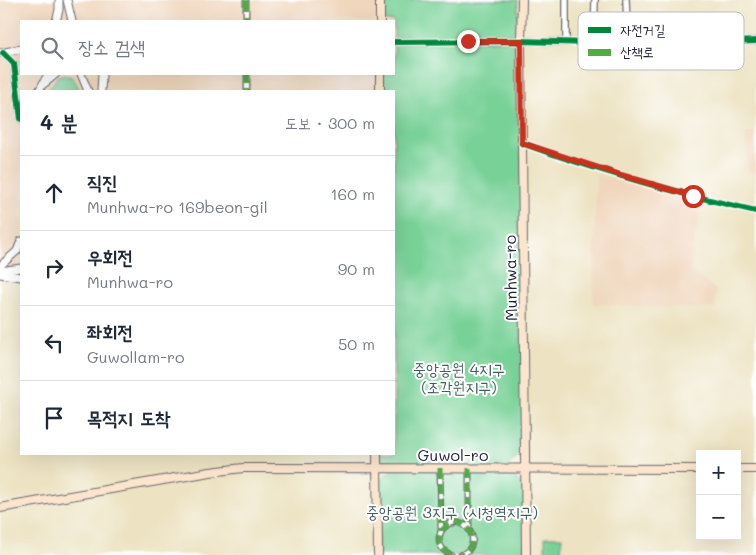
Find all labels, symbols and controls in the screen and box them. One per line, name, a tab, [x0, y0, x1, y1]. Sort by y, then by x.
legend	[578, 12, 744, 70]
search box	[20, 20, 395, 75]
text: 자전거길	[620, 20, 666, 39]
route end	[457, 30, 480, 53]
icon: search	[38, 34, 66, 62]
text: 장소 검색	[78, 34, 145, 59]
text: 산책로	[620, 42, 654, 61]
text: 4 분	[40, 108, 78, 135]
text: 도보 · 300 m	[285, 112, 375, 133]
text: 직진	[87, 169, 118, 194]
icon: ahead	[40, 179, 68, 207]
text: 160 m	[330, 183, 375, 204]
route start	[682, 185, 705, 208]
text: Munhwa-ro 169beon-gil	[87, 196, 268, 217]
street label: Munhwa-ro	[499, 235, 521, 321]
text: 우회전	[87, 244, 133, 269]
icon: right	[40, 254, 68, 282]
text: 90 m	[338, 258, 375, 279]
text: Munhwa-ro	[87, 271, 173, 292]
text: 좌회전	[87, 319, 133, 344]
icon: left	[40, 329, 68, 357]
text: 50 m	[338, 333, 375, 354]
text: Guwollam-ro	[87, 346, 185, 367]
park label: 중앙공원 4지구 (조각원지구)	[413, 358, 505, 397]
icon: arrive	[40, 404, 68, 432]
text: 목적지 도착	[87, 405, 170, 430]
street label: Guwol-ro	[418, 444, 488, 465]
map controls	[696, 450, 741, 540]
button: +	[696, 450, 741, 495]
button: −	[696, 495, 741, 540]
park label: 중앙공원 3지구 (시청역지구)	[366, 501, 538, 522]

